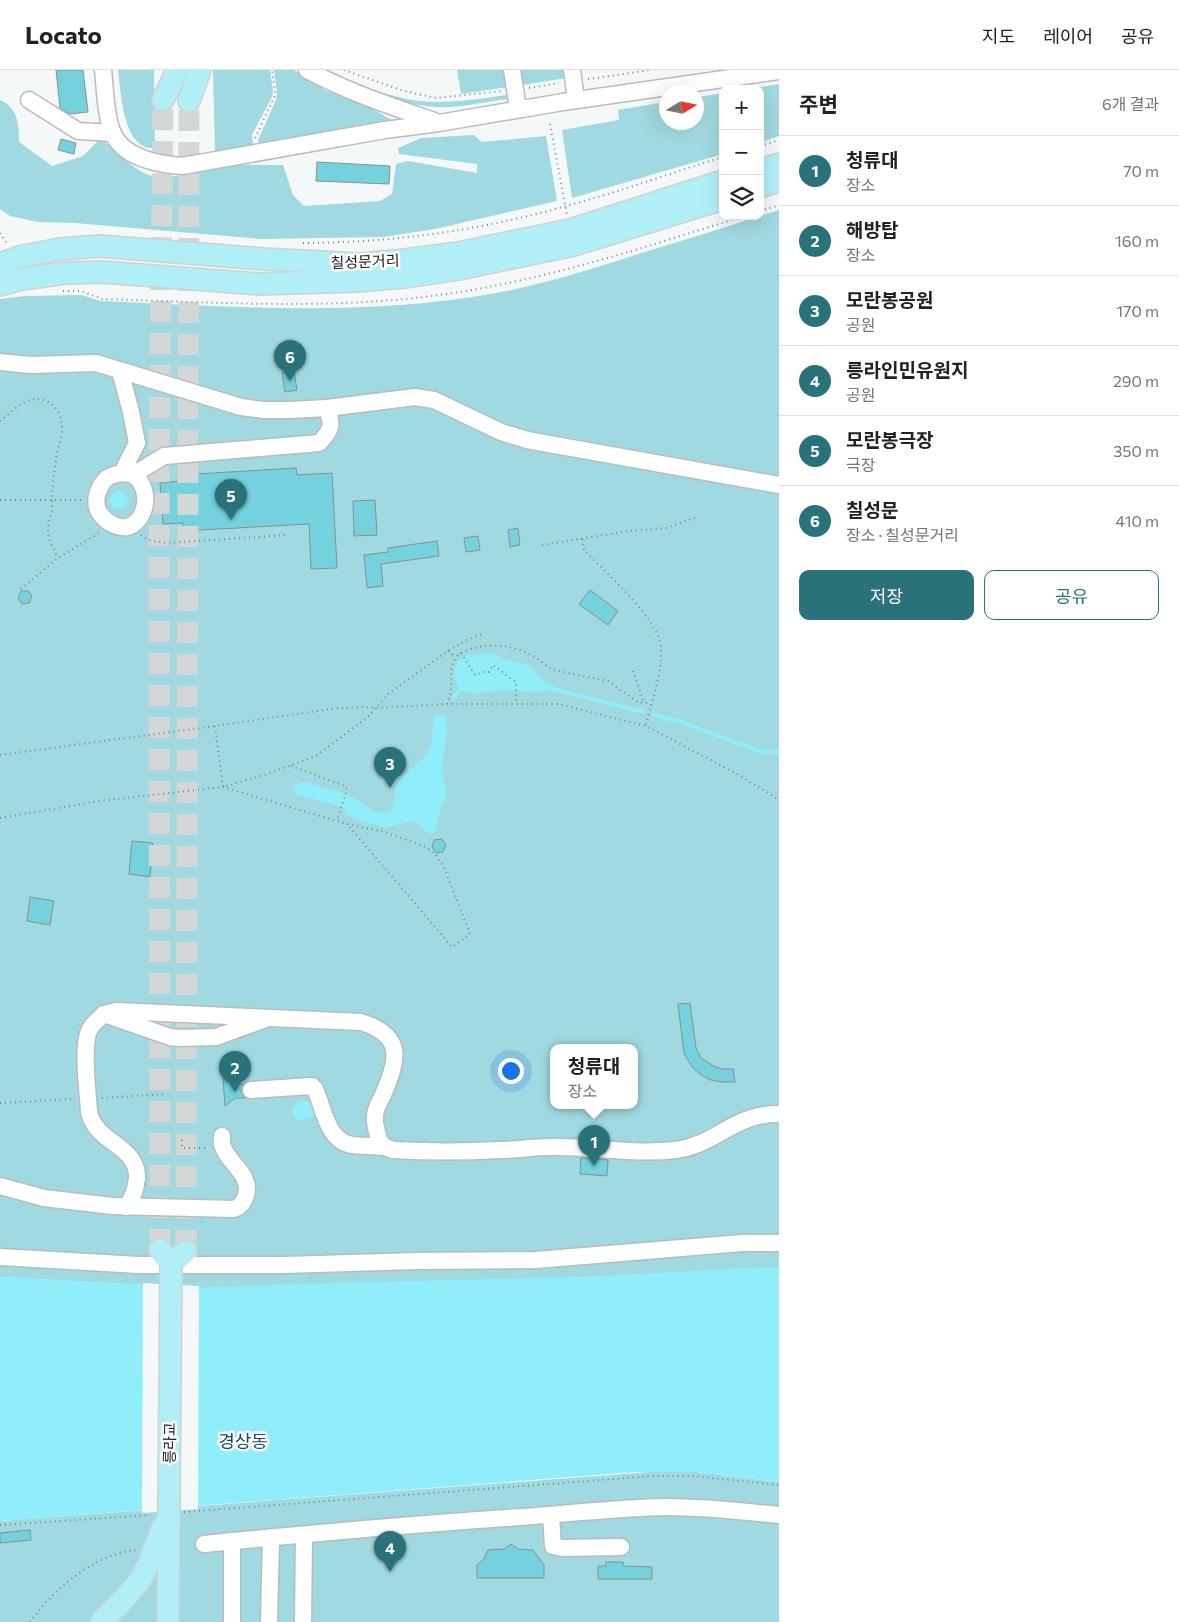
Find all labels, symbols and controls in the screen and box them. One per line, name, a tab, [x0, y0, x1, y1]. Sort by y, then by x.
text: Locato	[25, 20, 102, 49]
text: 지도	[982, 25, 1015, 47]
text: 레이어	[1043, 25, 1093, 47]
text: 공유	[1121, 25, 1154, 47]
north arrow	[659, 85, 704, 130]
map controls	[719, 85, 764, 220]
button: +	[719, 85, 764, 130]
text: 주변	[799, 91, 838, 116]
text: 6개 결과	[1102, 94, 1159, 113]
button: −	[719, 130, 764, 175]
text: 청류대	[846, 148, 898, 171]
text: 1	[811, 161, 819, 180]
text: 70 m	[1123, 161, 1159, 180]
button: layers	[719, 175, 764, 220]
text: 장소	[846, 175, 875, 194]
text: 해방탑	[846, 218, 898, 241]
text: 2	[810, 231, 820, 250]
text: 160 m	[1115, 231, 1159, 250]
text: 장소	[846, 245, 875, 264]
street label: 칠성문거리	[330, 251, 400, 271]
text: 모란봉공원	[846, 288, 933, 311]
text: 3	[810, 301, 820, 320]
text: 170 m	[1116, 301, 1159, 320]
text: 공원	[846, 315, 875, 334]
pin: 6	[274, 340, 306, 381]
text: 릉라인민유원지	[846, 358, 968, 381]
text: 4	[810, 371, 820, 390]
text: 290 m	[1113, 371, 1159, 390]
text: 공원	[846, 385, 875, 404]
text: 모란봉극장	[846, 428, 933, 451]
text: 5	[810, 441, 820, 460]
text: 350 m	[1113, 441, 1159, 460]
text: 극장	[846, 455, 875, 474]
pin: 5	[215, 479, 247, 520]
text: 칠성문	[846, 498, 898, 521]
text: 6	[810, 511, 820, 530]
text: 410 m	[1116, 511, 1159, 530]
text: 장소 · 칠성문거리	[846, 525, 959, 544]
button: 저장	[799, 570, 974, 620]
button: 공유	[984, 570, 1159, 620]
pin: 3	[374, 747, 406, 788]
popup	[550, 1044, 638, 1109]
pin: 2	[219, 1051, 251, 1092]
text: 청류대	[568, 1054, 620, 1077]
your location	[498, 1058, 524, 1084]
text: 장소	[568, 1081, 597, 1100]
pin: 1	[578, 1125, 610, 1166]
street label: 릉라교	[160, 1422, 178, 1464]
district label: 경상동	[218, 1430, 268, 1452]
pin: 4	[374, 1531, 406, 1572]

